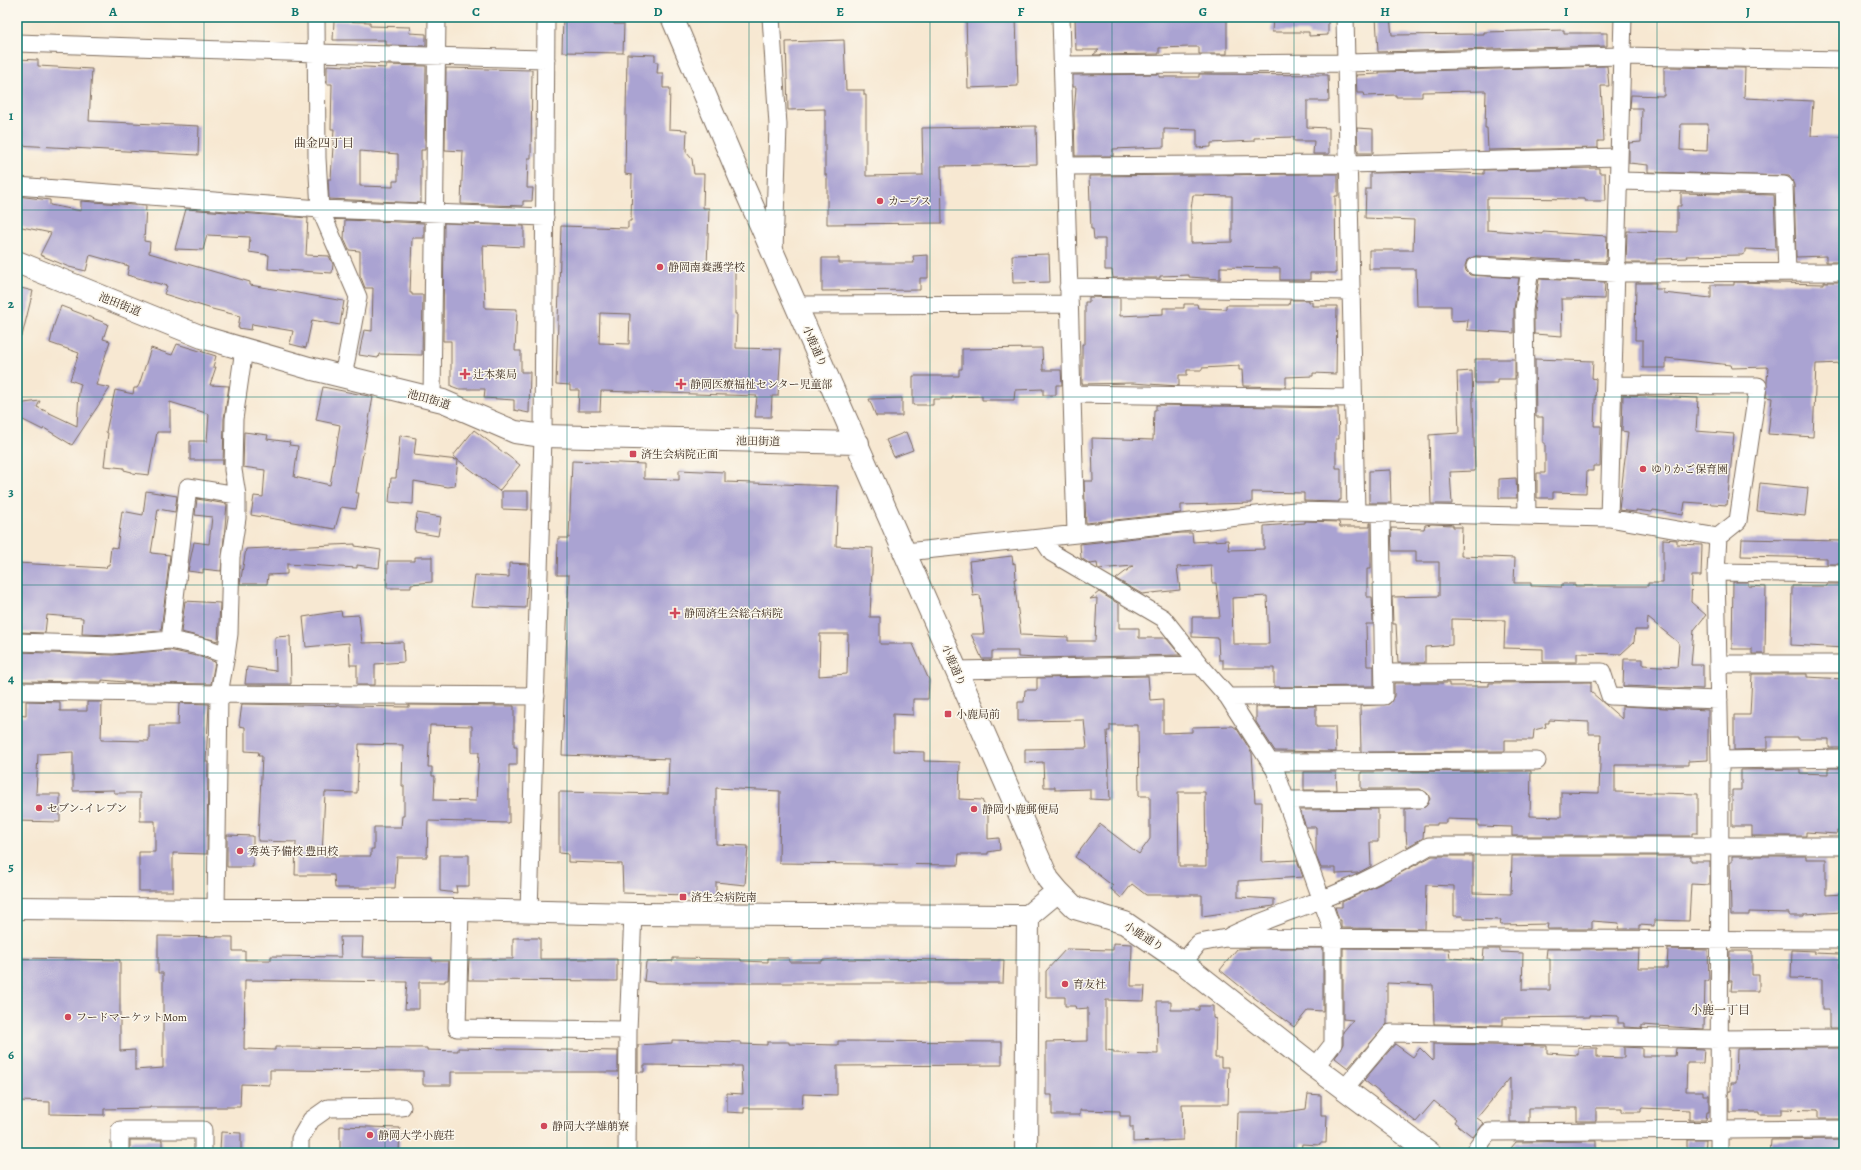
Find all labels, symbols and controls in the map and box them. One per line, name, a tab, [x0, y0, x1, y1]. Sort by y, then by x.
text: A	[108, 3, 118, 20]
text: B	[291, 3, 299, 20]
text: C	[472, 3, 480, 20]
text: D	[653, 3, 663, 20]
text: E	[836, 3, 844, 20]
text: F	[1018, 3, 1025, 20]
text: G	[1199, 3, 1207, 20]
text: H	[1380, 3, 1390, 20]
text: I	[1564, 3, 1569, 20]
text: J	[1746, 3, 1750, 20]
text: 1	[9, 107, 14, 124]
district label: 曲金四丁目	[294, 135, 354, 151]
place label: カーブス	[888, 194, 931, 209]
marker: カーブス	[875, 196, 885, 206]
place label: 静岡南養護学校	[668, 260, 745, 275]
marker: 静岡南養護学校	[655, 262, 665, 272]
street label: 池田街道	[97, 289, 143, 320]
text: 2	[8, 295, 15, 312]
street label: 小鹿通り	[799, 323, 830, 369]
place label: 辻本薬局	[473, 367, 517, 382]
marker: 辻本薬局	[460, 369, 470, 379]
place label: 静岡医療福祉センター児童部	[690, 377, 833, 392]
marker: 静岡医療福祉センター児童部	[675, 378, 687, 390]
street label: 池田街道	[406, 386, 452, 413]
street label: 池田街道	[736, 434, 780, 449]
place label: 済生会病院正面	[641, 447, 718, 462]
marker: 済生会病院正面	[628, 449, 638, 459]
place label: ゆりかご保育園	[1651, 462, 1728, 477]
marker: ゆりかご保育園	[1638, 464, 1648, 474]
text: 3	[8, 483, 14, 500]
place label: 静岡済生会総合病院	[684, 606, 783, 621]
marker: 静岡済生会総合病院	[669, 607, 681, 619]
street label: 小鹿通り	[938, 642, 969, 688]
text: 4	[8, 670, 14, 687]
place label: 小鹿局前	[956, 707, 1000, 722]
marker: 小鹿局前	[943, 709, 953, 719]
place label: セブン-イレブン	[47, 801, 127, 816]
place label: 静岡小鹿郵便局	[982, 802, 1059, 817]
marker: セブン-イレブン	[34, 803, 44, 813]
marker: 静岡小鹿郵便局	[969, 804, 979, 814]
place label: 秀英予備校 豊田校	[248, 844, 338, 859]
marker: 秀英予備校 豊田校	[235, 846, 245, 856]
text: 5	[8, 858, 14, 875]
place label: 済生会病院南	[691, 890, 757, 905]
marker: 済生会病院南	[678, 892, 688, 902]
street label: 小鹿通り	[1121, 918, 1166, 954]
place label: 育友社	[1073, 977, 1106, 992]
marker: 育友社	[1060, 979, 1070, 989]
district label: 小鹿一丁目	[1690, 1002, 1750, 1018]
place label: フードマーケットMom	[76, 1010, 187, 1025]
marker: フードマーケットMom	[63, 1012, 73, 1022]
text: 6	[8, 1046, 14, 1063]
place label: 静岡大学雄萠寮	[552, 1119, 629, 1134]
marker: 静岡大学雄萠寮	[539, 1121, 549, 1131]
place label: 静岡大学小鹿荘	[378, 1128, 455, 1143]
marker: 静岡大学小鹿荘	[365, 1130, 375, 1140]

